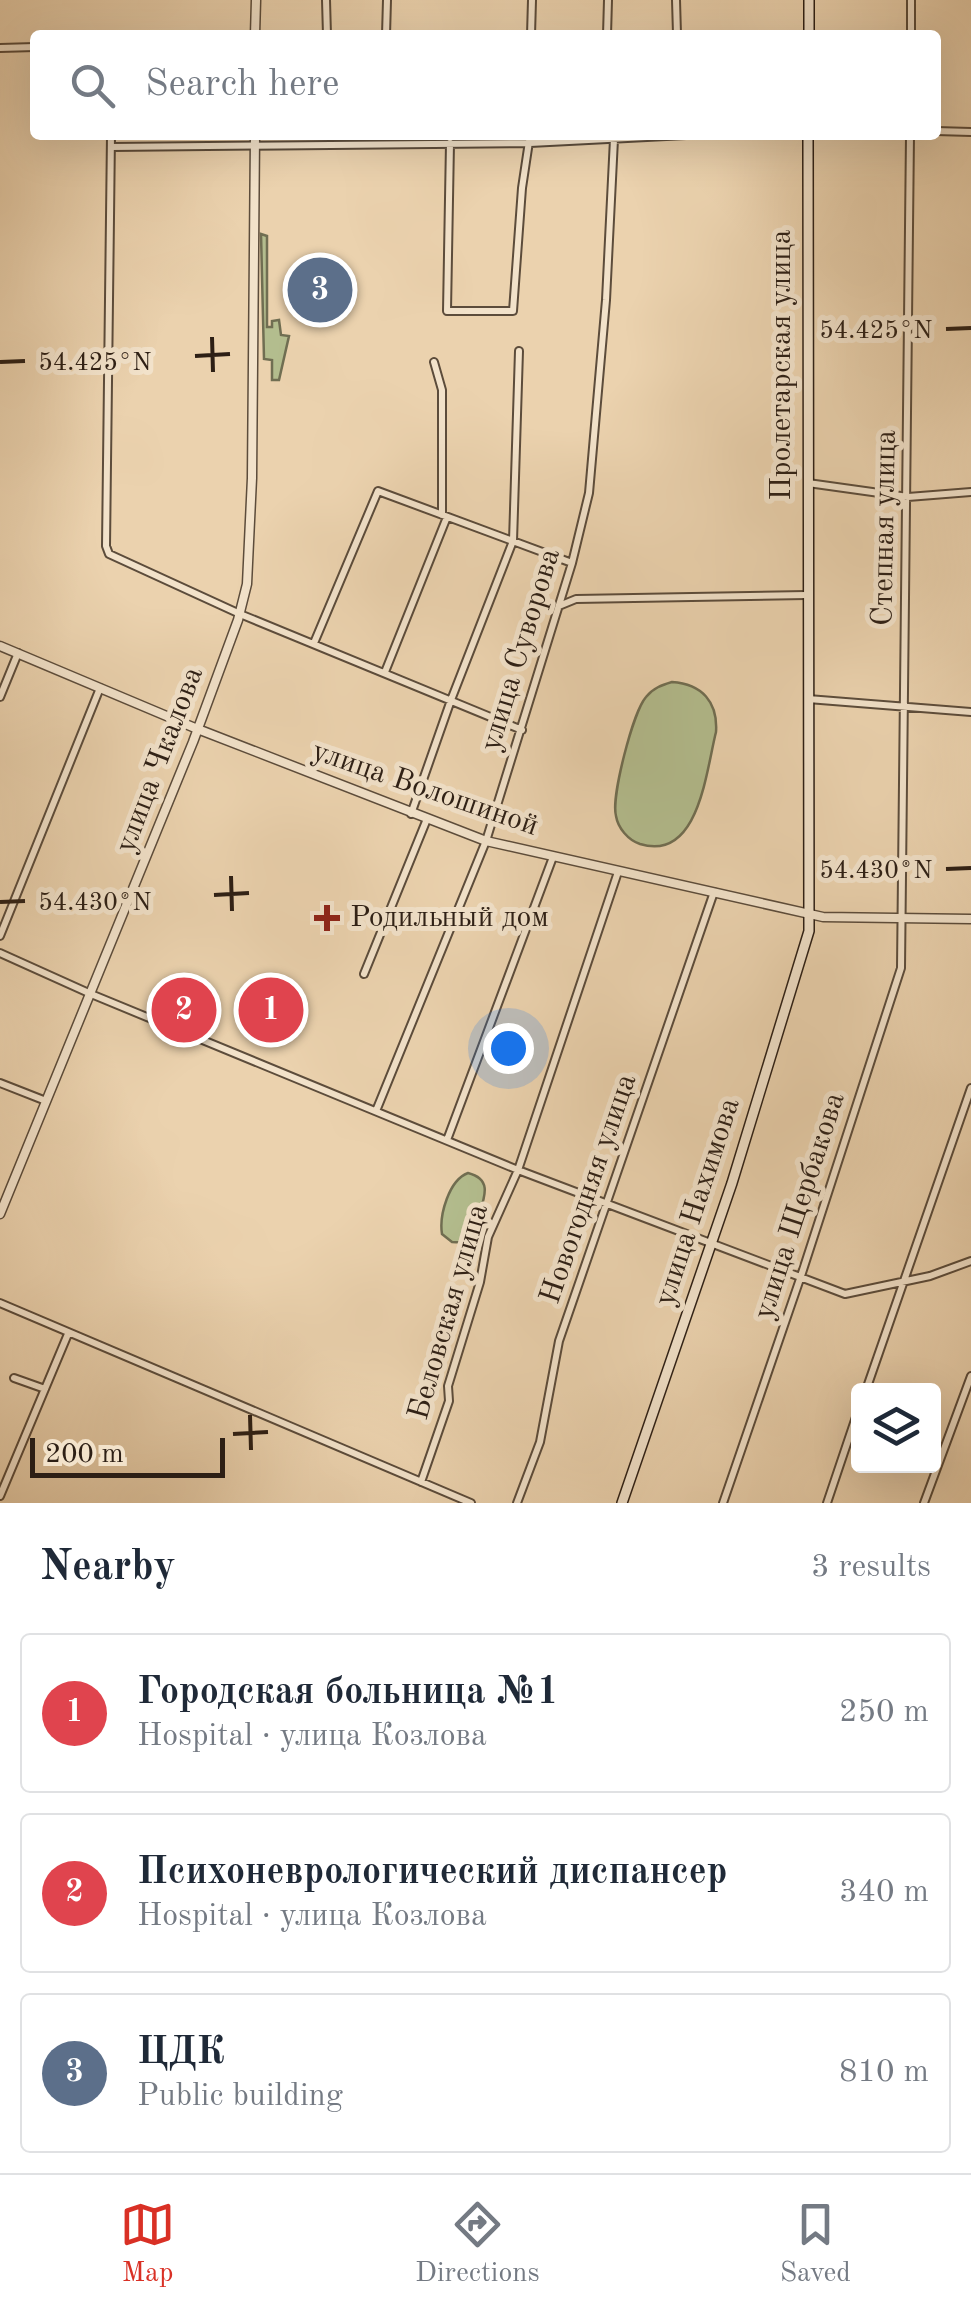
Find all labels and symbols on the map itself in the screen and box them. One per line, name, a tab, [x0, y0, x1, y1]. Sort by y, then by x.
street label: Пролетарская улица	[767, 229, 797, 501]
pin: 3	[288, 252, 352, 328]
text: 54.425°N	[819, 319, 933, 344]
text: 54.425°N	[38, 351, 152, 376]
street label: Степная улица	[868, 429, 902, 626]
street label: улица Суворова	[476, 545, 566, 755]
street label: улица Чкалова	[111, 663, 209, 857]
street label: улица Волошиной	[308, 736, 542, 842]
text: 54.430°N	[819, 859, 933, 884]
text: 54.430°N	[38, 891, 152, 916]
place label: Родильный дом	[350, 903, 549, 933]
marker: Родильный дом	[314, 905, 340, 931]
pin: 2	[152, 972, 216, 1048]
pin: 1	[238, 972, 304, 1048]
your location	[483, 1023, 534, 1074]
street label: Новогодняя улица	[536, 1070, 642, 1308]
street label: улица Щербакова	[749, 1089, 851, 1323]
street label: улица Нахимова	[650, 1094, 746, 1310]
street label: Беловская улица	[404, 1200, 494, 1423]
scale bar	[30, 1433, 225, 1478]

